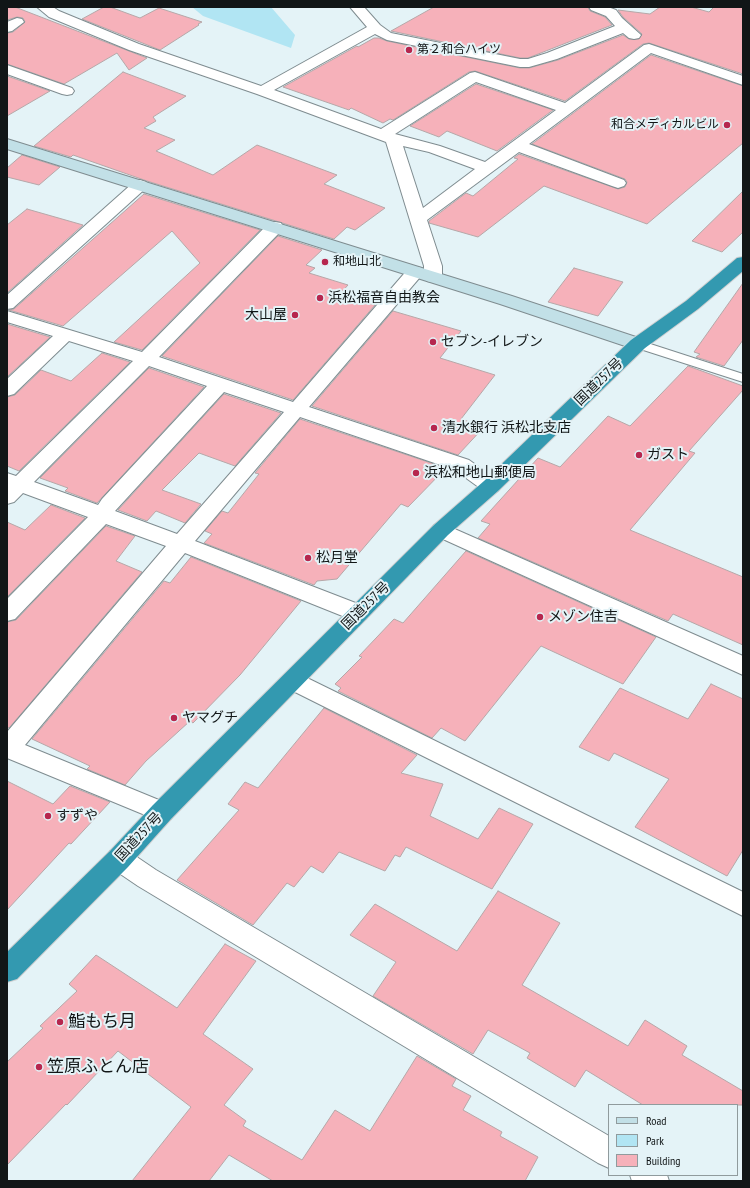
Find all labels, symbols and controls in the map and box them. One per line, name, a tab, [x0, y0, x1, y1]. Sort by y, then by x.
place label: 第２和合ハイツ	[417, 43, 501, 57]
marker: 第２和合ハイツ	[404, 45, 414, 55]
place label: 和合メディカルビル	[611, 118, 719, 132]
marker: 和合メディカルビル	[722, 120, 732, 130]
place label: 和地山北	[333, 255, 381, 269]
marker: 和地山北	[320, 257, 330, 267]
place label: 浜松福音自由教会	[328, 290, 440, 306]
marker: 浜松福音自由教会	[315, 293, 325, 303]
place label: 大山屋	[245, 307, 287, 323]
marker: 大山屋	[290, 310, 300, 320]
place label: セブン-イレブン	[441, 334, 543, 350]
marker: セブン-イレブン	[428, 337, 438, 347]
street label: 国道257号	[571, 355, 627, 409]
place label: 清水銀行 浜松北支店	[442, 420, 571, 436]
marker: 清水銀行 浜松北支店	[429, 423, 439, 433]
place label: ガスト	[647, 447, 689, 463]
marker: ガスト	[634, 450, 644, 460]
place label: 浜松和地山郵便局	[424, 465, 536, 481]
marker: 浜松和地山郵便局	[411, 468, 421, 478]
place label: 松月堂	[316, 550, 358, 566]
marker: 松月堂	[303, 553, 313, 563]
street label: 国道257号	[339, 579, 393, 633]
place label: メゾン住吉	[548, 609, 618, 625]
marker: メゾン住吉	[535, 612, 545, 622]
place label: ヤマグチ	[182, 710, 238, 726]
marker: ヤマグチ	[169, 713, 179, 723]
place label: すずや	[56, 808, 98, 824]
street label: 国道257号	[112, 809, 166, 865]
marker: すずや	[43, 811, 53, 821]
place label: 鮨もち月	[68, 1012, 136, 1032]
marker: 鮨もち月	[55, 1017, 65, 1027]
place label: 笠原ふとん店	[47, 1057, 149, 1077]
marker: 笠原ふとん店	[34, 1062, 44, 1072]
legend	[608, 1104, 738, 1176]
text: Road	[646, 1113, 666, 1128]
text: Park	[646, 1133, 664, 1148]
text: Building	[646, 1153, 681, 1168]

